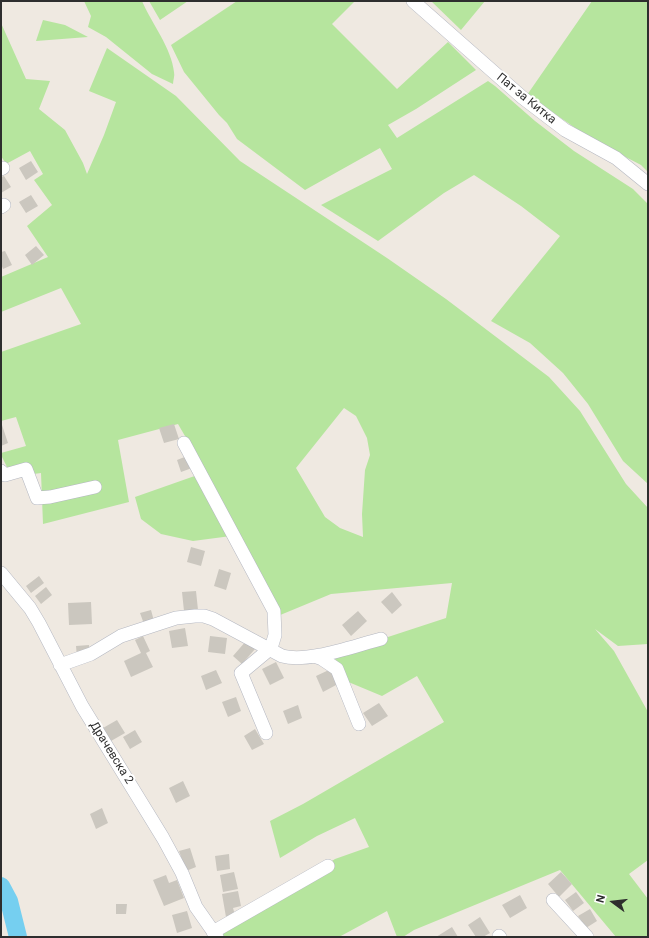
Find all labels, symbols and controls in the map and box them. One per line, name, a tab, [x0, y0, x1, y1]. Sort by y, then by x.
street label: Пат за Китка	[493, 71, 559, 127]
street label: Драчевска 2	[86, 719, 136, 787]
north arrow	[593, 882, 633, 922]
text: N	[594, 893, 608, 904]

